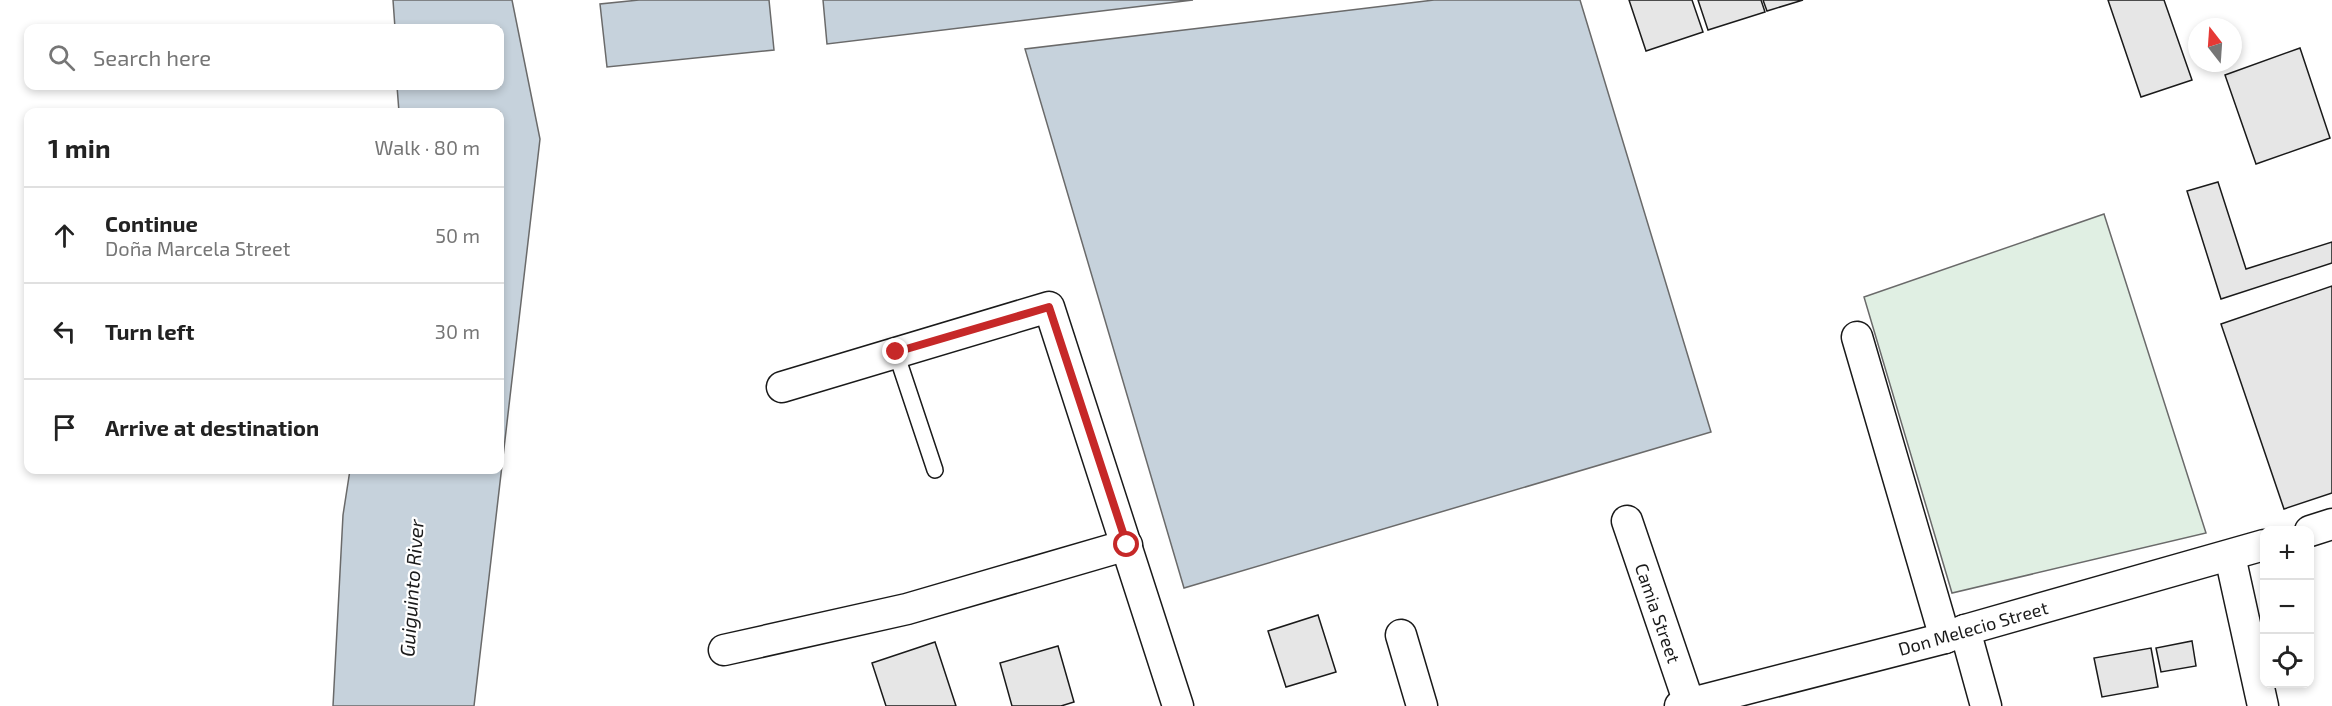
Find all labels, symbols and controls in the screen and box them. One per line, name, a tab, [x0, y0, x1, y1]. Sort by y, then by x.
north arrow	[2188, 18, 2242, 72]
search box	[24, 24, 504, 90]
icon: search	[45, 41, 78, 74]
text: Search here	[93, 44, 211, 70]
text: 1 min	[48, 132, 111, 163]
text: Walk · 80 m	[375, 135, 480, 159]
text: Continue	[105, 210, 198, 236]
icon: ahead	[48, 219, 81, 252]
text: 50 m	[435, 223, 480, 247]
text: Doña Marcela Street	[105, 236, 290, 260]
icon: left	[48, 315, 81, 348]
text: Turn left	[105, 318, 194, 344]
text: 30 m	[435, 319, 480, 343]
route end	[882, 338, 908, 364]
icon: arrive	[48, 411, 81, 444]
text: Arrive at destination	[105, 414, 319, 440]
water label: Guiguinto River	[394, 517, 428, 658]
map controls	[2260, 526, 2314, 688]
button: +	[2260, 526, 2314, 580]
route start	[1113, 531, 1139, 557]
street label: Camia Street	[1631, 560, 1685, 666]
button: −	[2260, 580, 2314, 634]
street label: Don Melecio Street	[1896, 596, 2050, 660]
button: locate	[2260, 634, 2314, 688]

